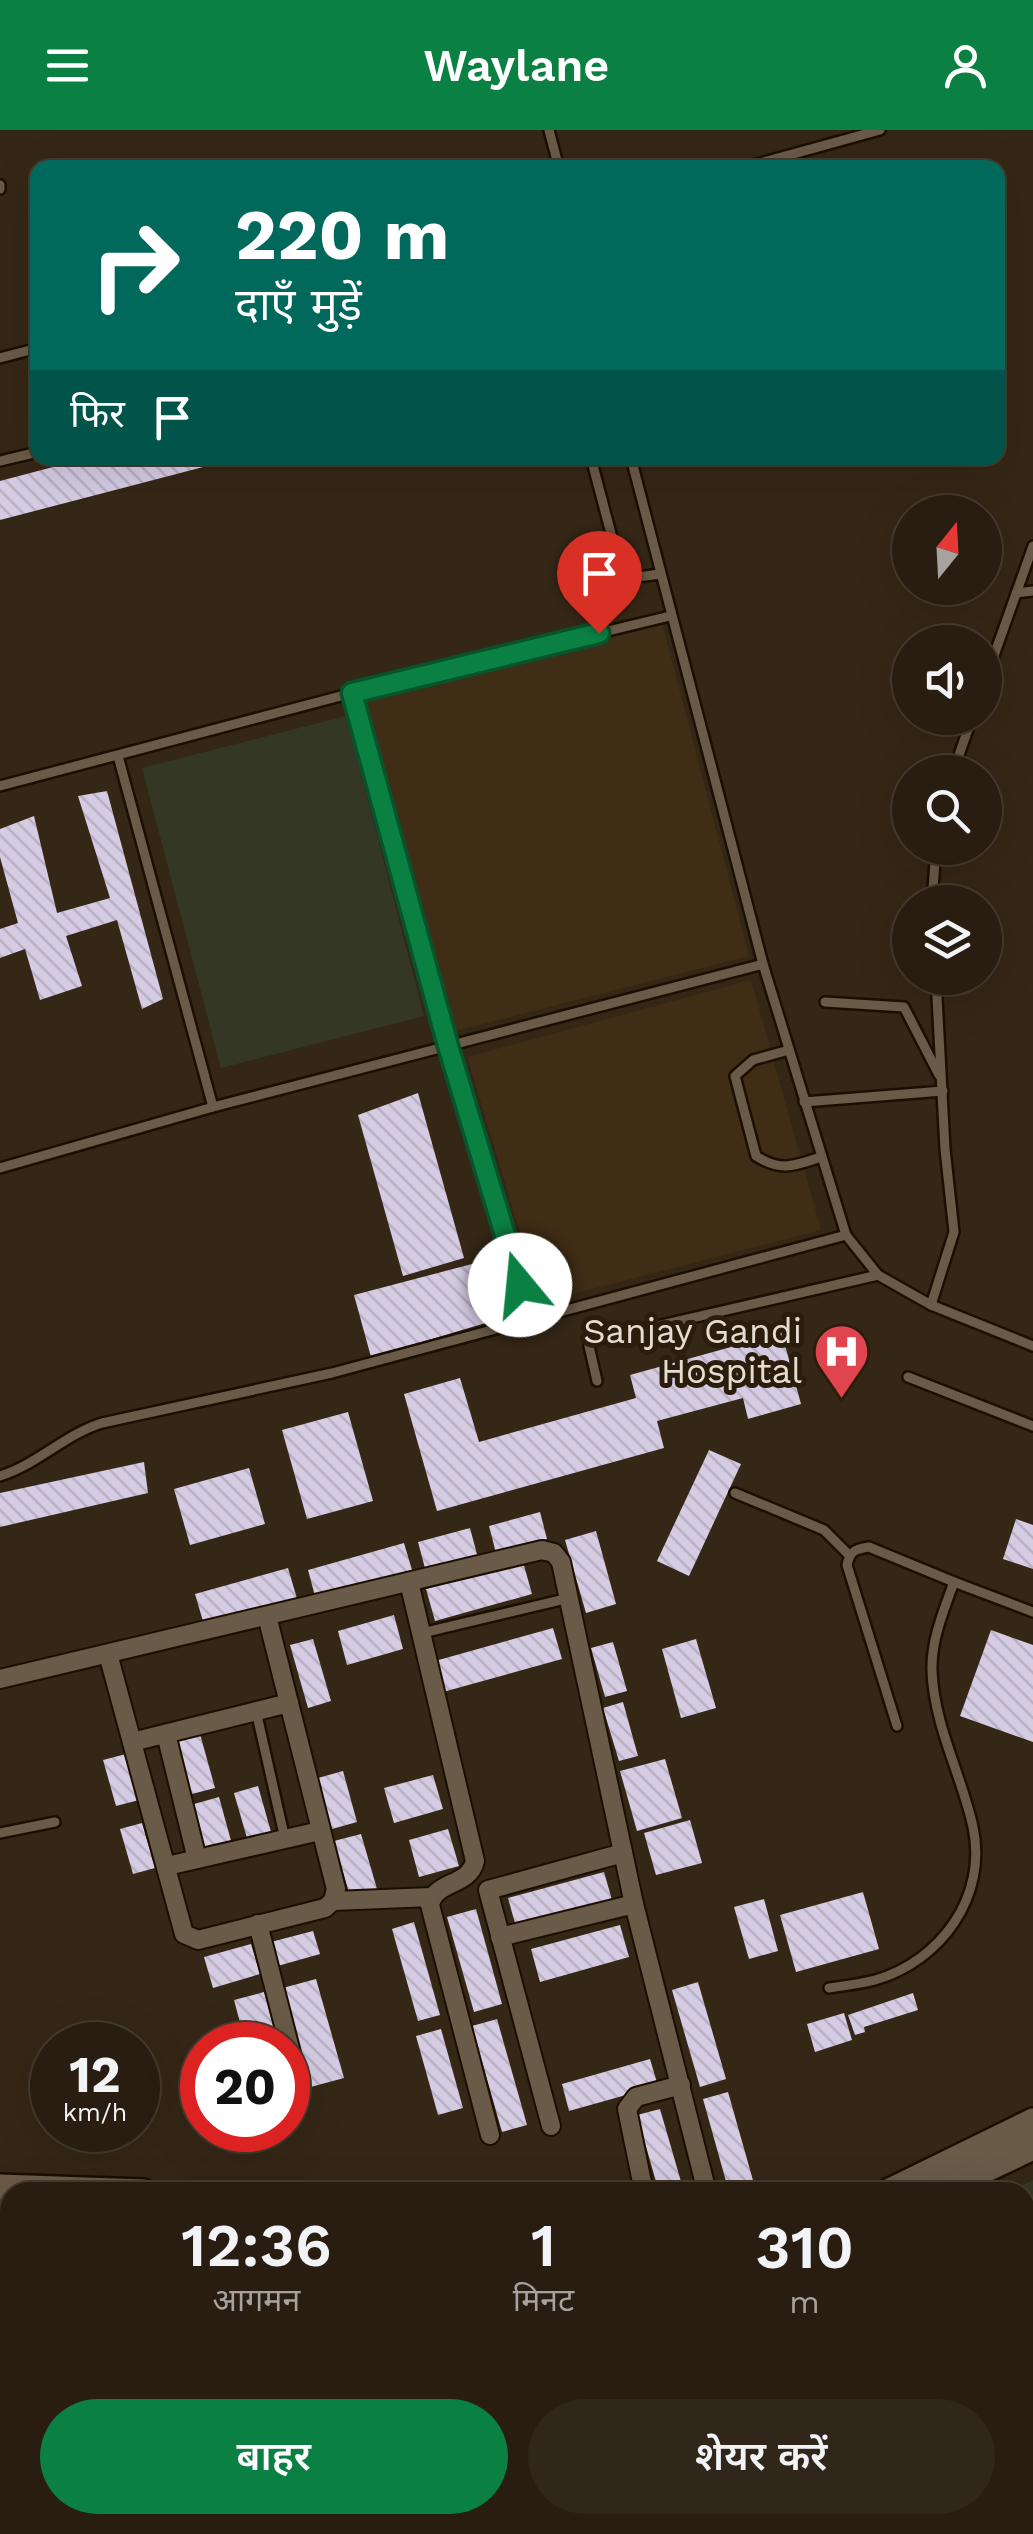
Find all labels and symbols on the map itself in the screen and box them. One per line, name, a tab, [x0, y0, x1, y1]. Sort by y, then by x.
north arrow	[892, 495, 1002, 605]
pin	[557, 531, 642, 634]
position arrow	[468, 1233, 572, 1337]
place label: Sanjay Gandi Hospital	[583, 1310, 802, 1392]
hospital icon: Sanjay Gandi Hospital	[811, 1321, 871, 1400]
speed limit sign: 20	[180, 2022, 310, 2152]

